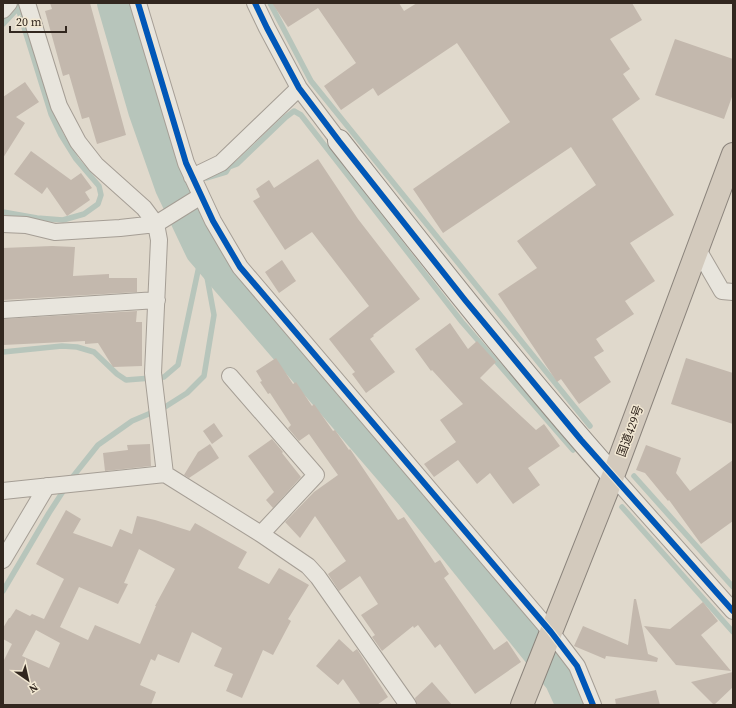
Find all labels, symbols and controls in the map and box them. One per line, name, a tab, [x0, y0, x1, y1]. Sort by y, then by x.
scale bar	[10, 8, 66, 34]
text: 20 m	[16, 14, 42, 30]
street label: 国道429号	[613, 403, 647, 459]
north arrow	[8, 660, 48, 700]
text: N	[26, 679, 41, 696]

